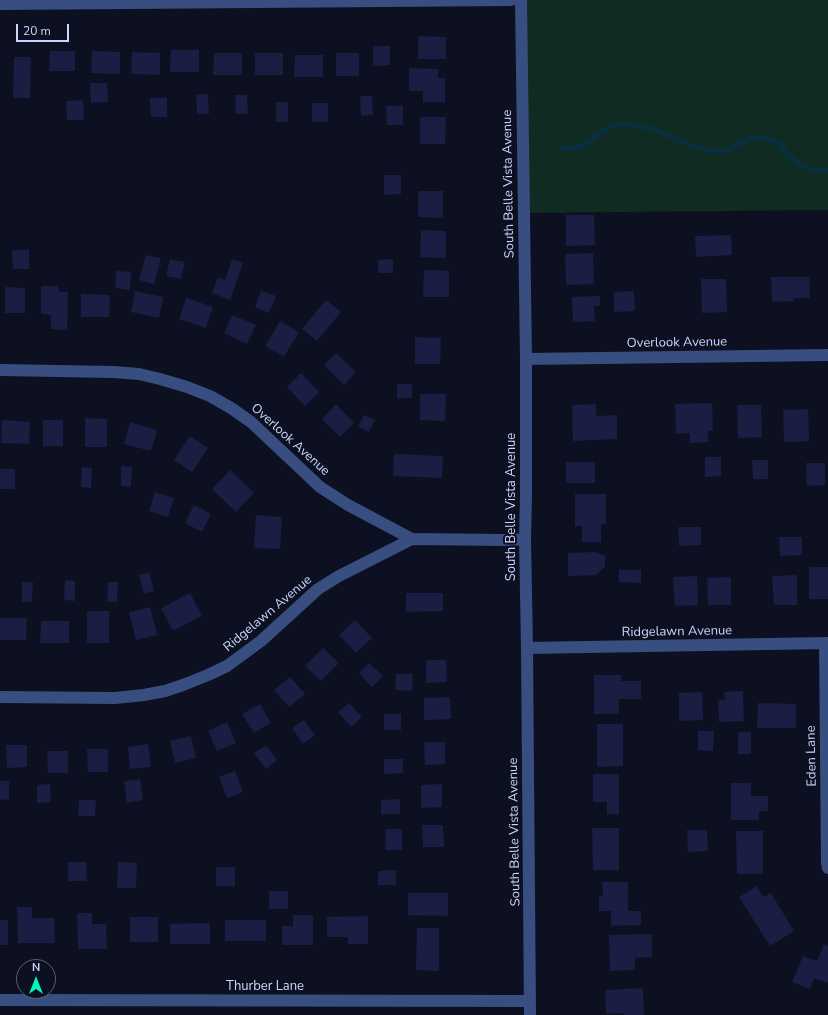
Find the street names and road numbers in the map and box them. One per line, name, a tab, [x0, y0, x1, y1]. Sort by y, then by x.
street label: South Belle Vista Avenue	[500, 110, 518, 258]
street label: Overlook Avenue	[627, 334, 727, 352]
street label: Overlook Avenue	[247, 401, 333, 479]
street label: South Belle Vista Avenue	[504, 433, 520, 581]
street label: Ridgelawn Avenue	[221, 573, 315, 655]
street label: Ridgelawn Avenue	[622, 623, 732, 641]
street label: Eden Lane	[804, 725, 820, 787]
street label: South Belle Vista Avenue	[506, 758, 524, 906]
street label: Thurber Lane	[226, 979, 304, 995]

